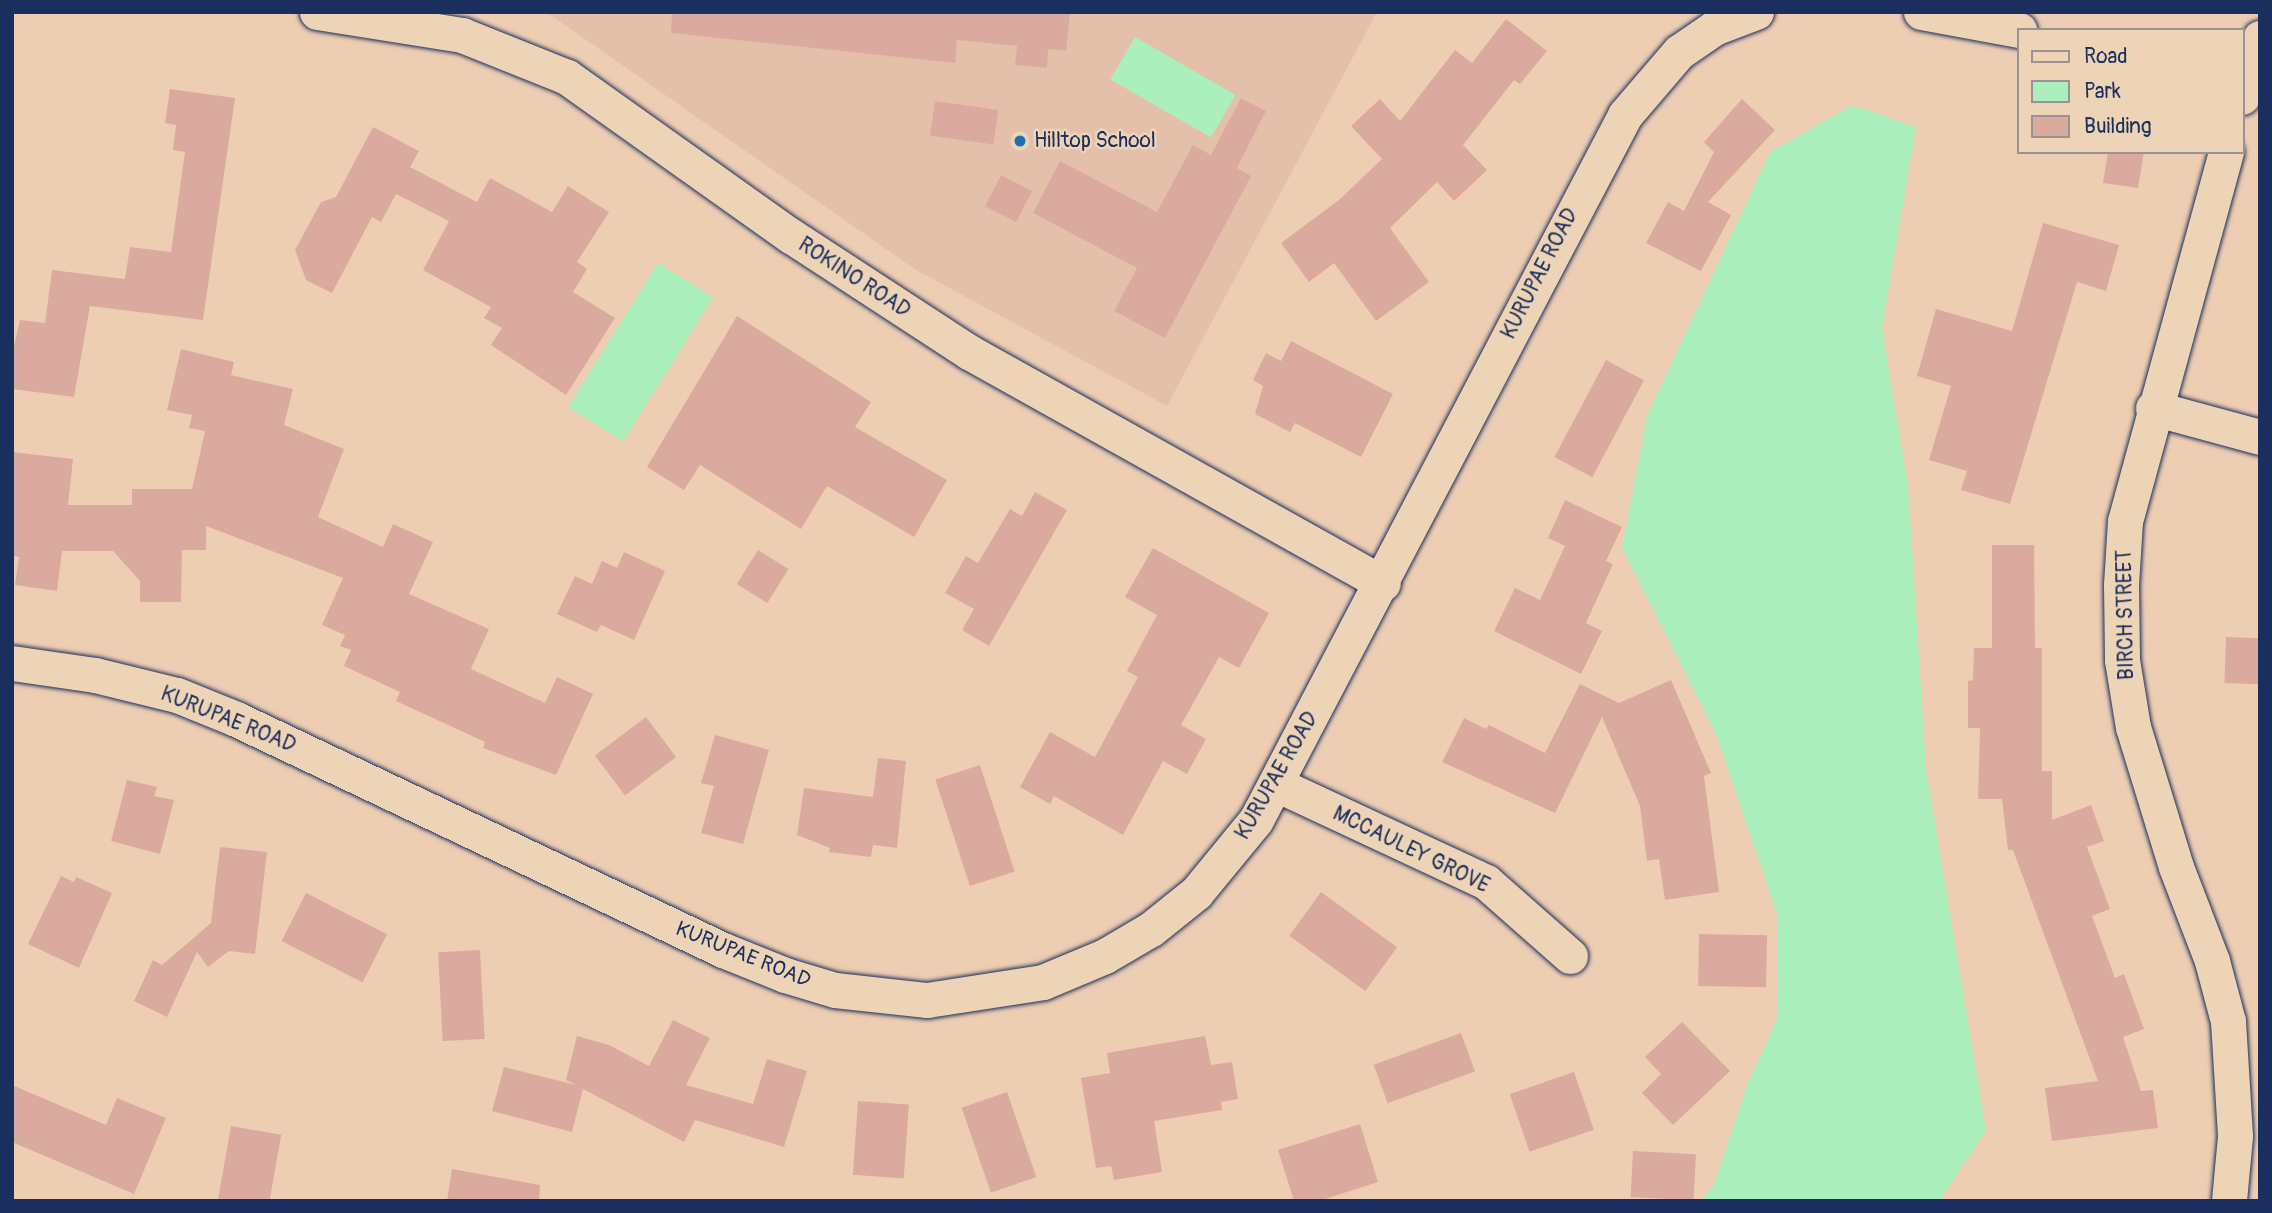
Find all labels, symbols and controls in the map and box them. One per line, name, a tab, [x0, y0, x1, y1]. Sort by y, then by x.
legend	[2016, 28, 2244, 154]
text: Road	[2084, 43, 2128, 70]
text: Park	[2084, 78, 2121, 105]
text: Building	[2084, 113, 2151, 140]
place label: Hilltop School	[1034, 128, 1156, 154]
marker: Hilltop School	[1012, 133, 1028, 149]
street label: KURUPAE ROAD	[1496, 204, 1584, 344]
street label: ROKINO ROAD	[793, 232, 915, 324]
street label: BIRCH STREET	[2112, 550, 2140, 680]
street label: KURUPAE ROAD	[157, 681, 299, 759]
street label: KURUPAE ROAD	[1230, 708, 1324, 844]
street label: MCCAULEY GROVE	[1329, 801, 1493, 899]
street label: KURUPAE ROAD	[672, 916, 814, 994]

